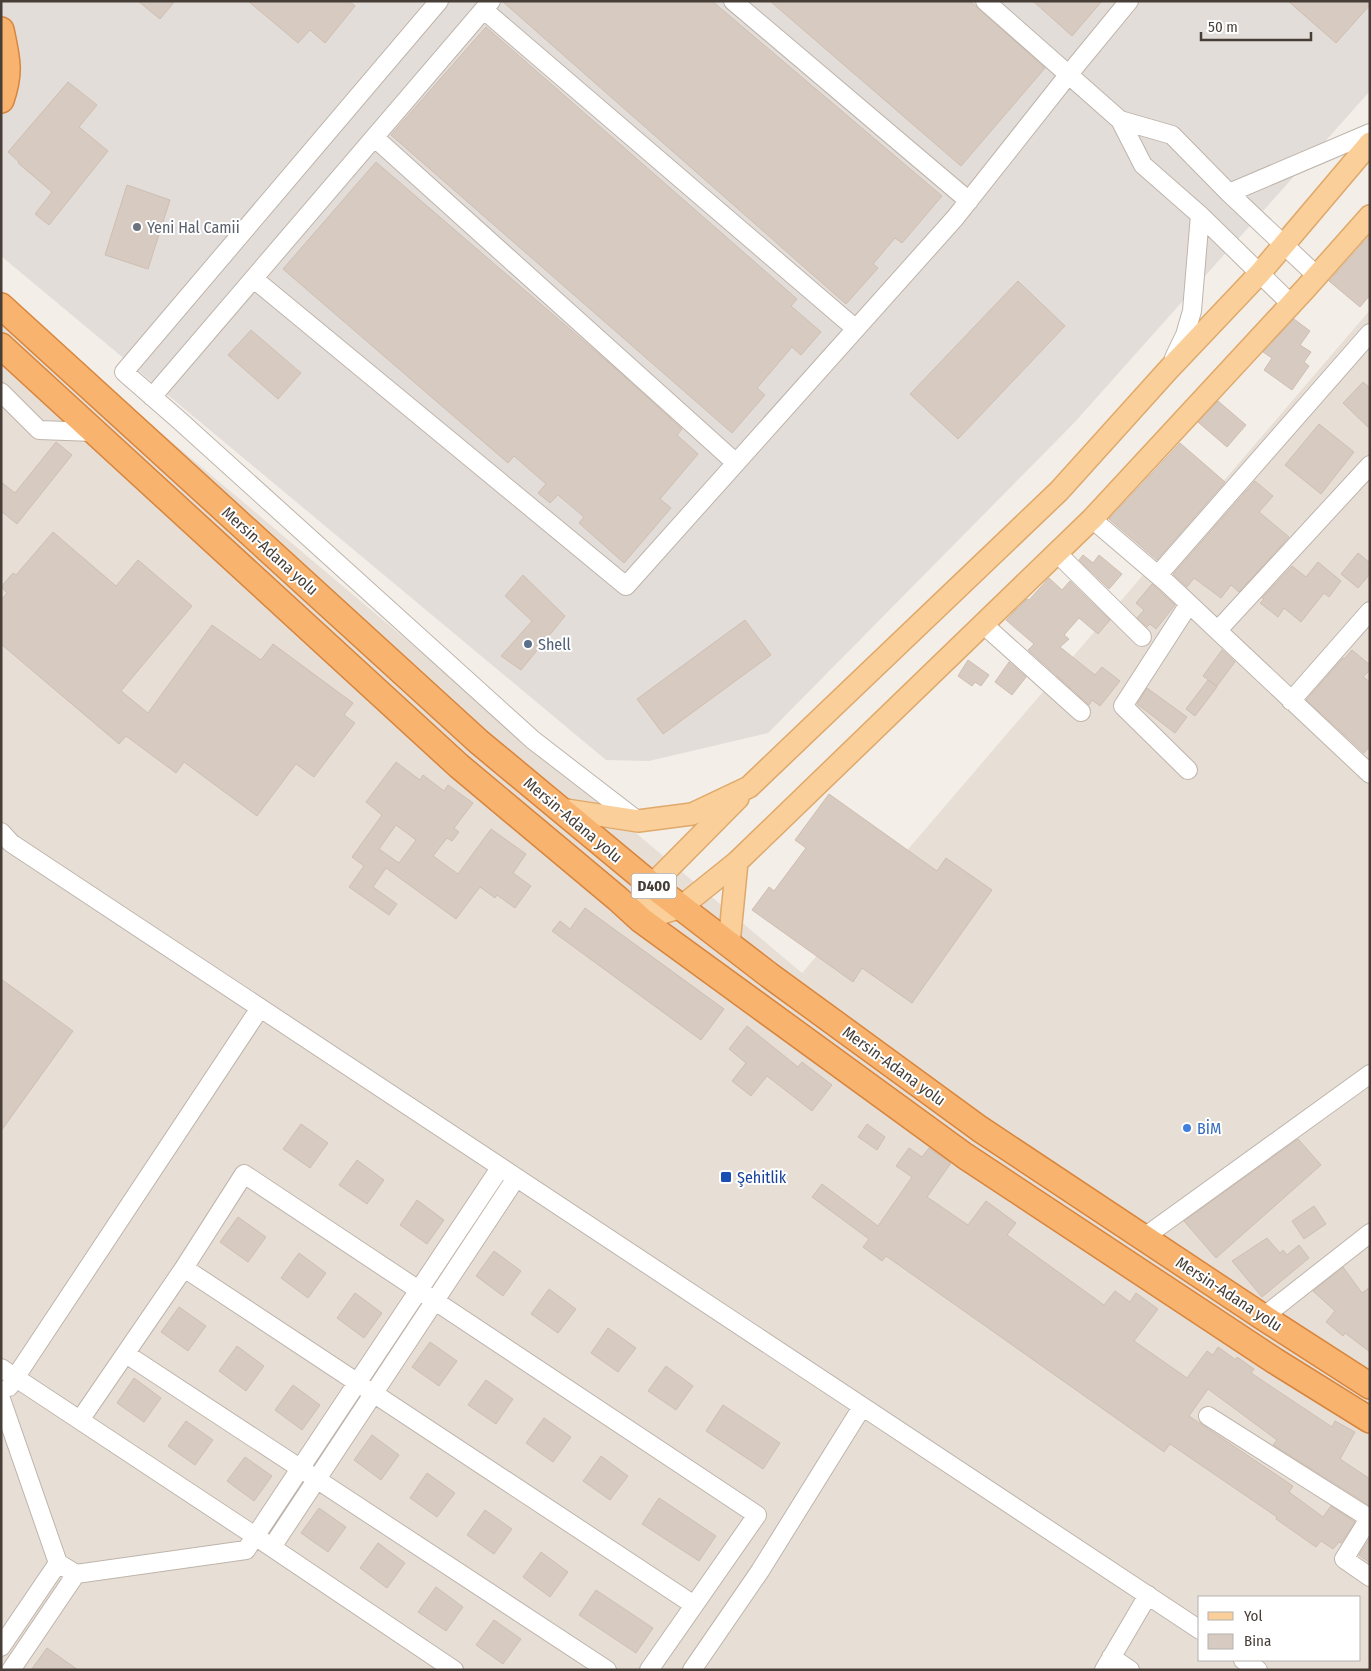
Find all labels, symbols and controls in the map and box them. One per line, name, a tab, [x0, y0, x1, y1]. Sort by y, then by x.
scale bar	[1201, 10, 1311, 42]
text: 50 m	[1208, 18, 1238, 36]
place label: Yeni Hal Camii	[147, 218, 240, 237]
marker: Yeni Hal Camii	[131, 221, 143, 233]
street label: Mersin-Adana yolu	[218, 503, 322, 599]
place label: Shell	[538, 635, 571, 654]
marker: Shell	[522, 638, 534, 650]
street label: Mersin-Adana yolu	[520, 773, 626, 867]
road number: D400	[632, 874, 676, 898]
street label: Mersin-Adana yolu	[839, 1022, 949, 1110]
place label: BİM	[1197, 1119, 1221, 1138]
marker: BİM	[1181, 1122, 1193, 1134]
place label: Şehitlik	[737, 1168, 787, 1187]
marker: Şehitlik	[719, 1170, 733, 1184]
street label: Mersin-Adana yolu	[1172, 1253, 1286, 1335]
legend	[1198, 1596, 1361, 1661]
text: Yol	[1244, 1607, 1262, 1625]
text: Bina	[1244, 1632, 1271, 1650]

